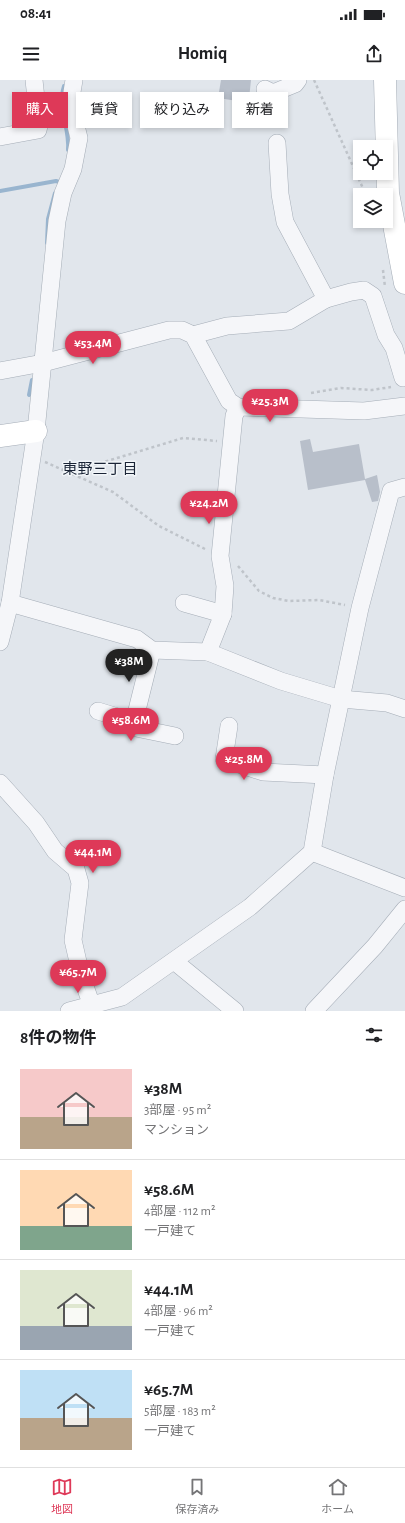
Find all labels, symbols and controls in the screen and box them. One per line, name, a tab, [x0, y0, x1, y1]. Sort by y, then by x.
text: 08:41	[20, 6, 52, 21]
icon: menu	[20, 43, 42, 65]
icon: share	[363, 43, 385, 65]
text: Homiq	[178, 45, 227, 63]
chip: 購入	[12, 92, 68, 128]
chip: 賃貸	[76, 92, 132, 128]
chip: 絞り込み	[140, 92, 224, 128]
chip: 新着	[232, 92, 288, 128]
map controls	[353, 140, 393, 228]
button: locate	[353, 140, 393, 180]
button: layers	[353, 188, 393, 228]
pin: ¥53.4M	[60, 331, 126, 365]
text: ¥53.4M	[74, 337, 112, 350]
pin: ¥25.3M	[237, 389, 303, 423]
text: ¥25.3M	[251, 395, 289, 408]
district label: 東野三丁目	[62, 461, 138, 477]
pin: ¥24.2M	[176, 491, 242, 525]
text: ¥24.2M	[190, 497, 228, 510]
pin: ¥38M	[105, 649, 153, 683]
text: ¥38M	[114, 655, 144, 668]
pin: ¥58.6M	[98, 708, 164, 742]
text: ¥58.6M	[112, 714, 150, 727]
pin: ¥25.8M	[211, 747, 277, 781]
text: ¥25.8M	[225, 753, 263, 766]
pin: ¥44.1M	[60, 840, 126, 874]
text: ¥44.1M	[74, 846, 112, 859]
pin: ¥65.7M	[45, 960, 111, 994]
text: ¥65.7M	[59, 966, 97, 979]
icon: filters	[363, 1024, 385, 1046]
text: 8件の物件	[20, 1029, 96, 1046]
text: ¥38M	[144, 1080, 182, 1097]
icon: home	[52, 1085, 100, 1133]
text: 3部屋 · 95 m²	[144, 1104, 211, 1117]
text: マンション	[144, 1124, 209, 1137]
text: ¥58.6M	[144, 1181, 194, 1198]
icon: home	[52, 1186, 100, 1234]
text: 4部屋 · 112 m²	[144, 1205, 215, 1218]
text: 一戸建て	[144, 1225, 196, 1238]
text: ¥44.1M	[144, 1281, 194, 1298]
icon: home	[52, 1286, 100, 1334]
text: 4部屋 · 96 m²	[144, 1305, 213, 1318]
text: 一戸建て	[144, 1325, 196, 1338]
text: ¥65.7M	[144, 1381, 193, 1398]
icon: home	[52, 1386, 100, 1434]
text: 5部屋 · 183 m²	[144, 1405, 216, 1418]
text: 一戸建て	[144, 1425, 196, 1438]
tab: 地図	[51, 1476, 73, 1516]
tab: 保存済み	[175, 1476, 219, 1516]
tab: ホーム	[321, 1476, 354, 1516]

